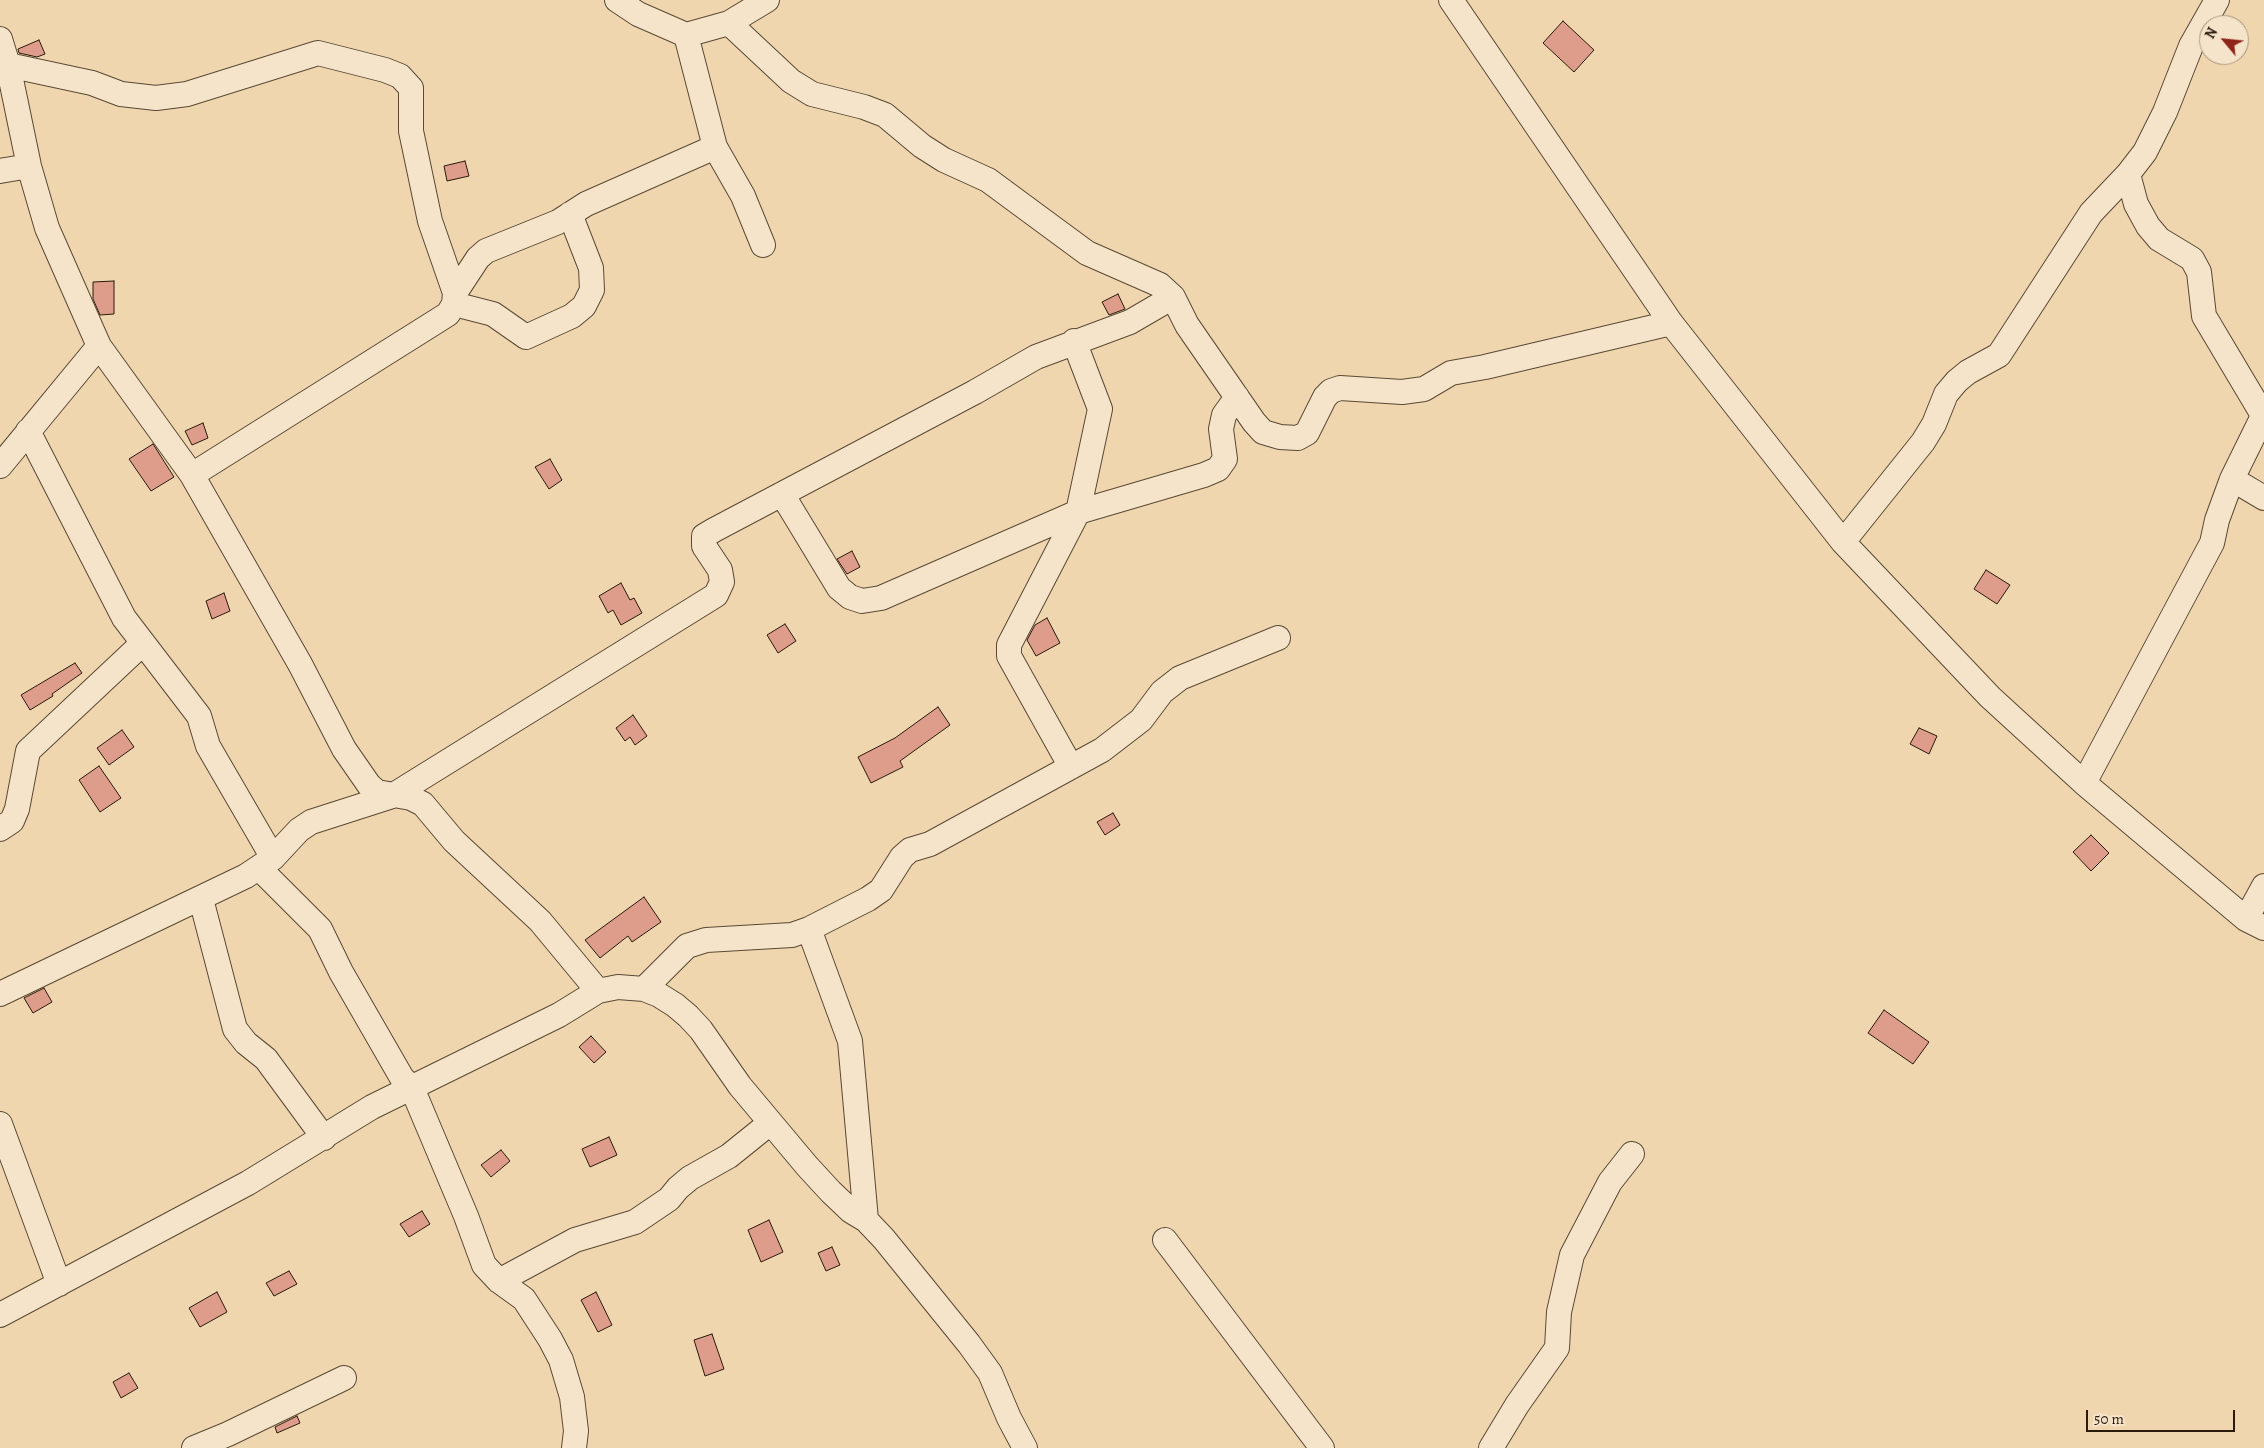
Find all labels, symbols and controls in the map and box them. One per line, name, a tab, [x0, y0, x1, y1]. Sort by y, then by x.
north arrow	[2199, 15, 2249, 65]
text: N	[2200, 24, 2222, 42]
scale bar	[2089, 1400, 2238, 1432]
text: 50 m	[2094, 1409, 2124, 1429]

